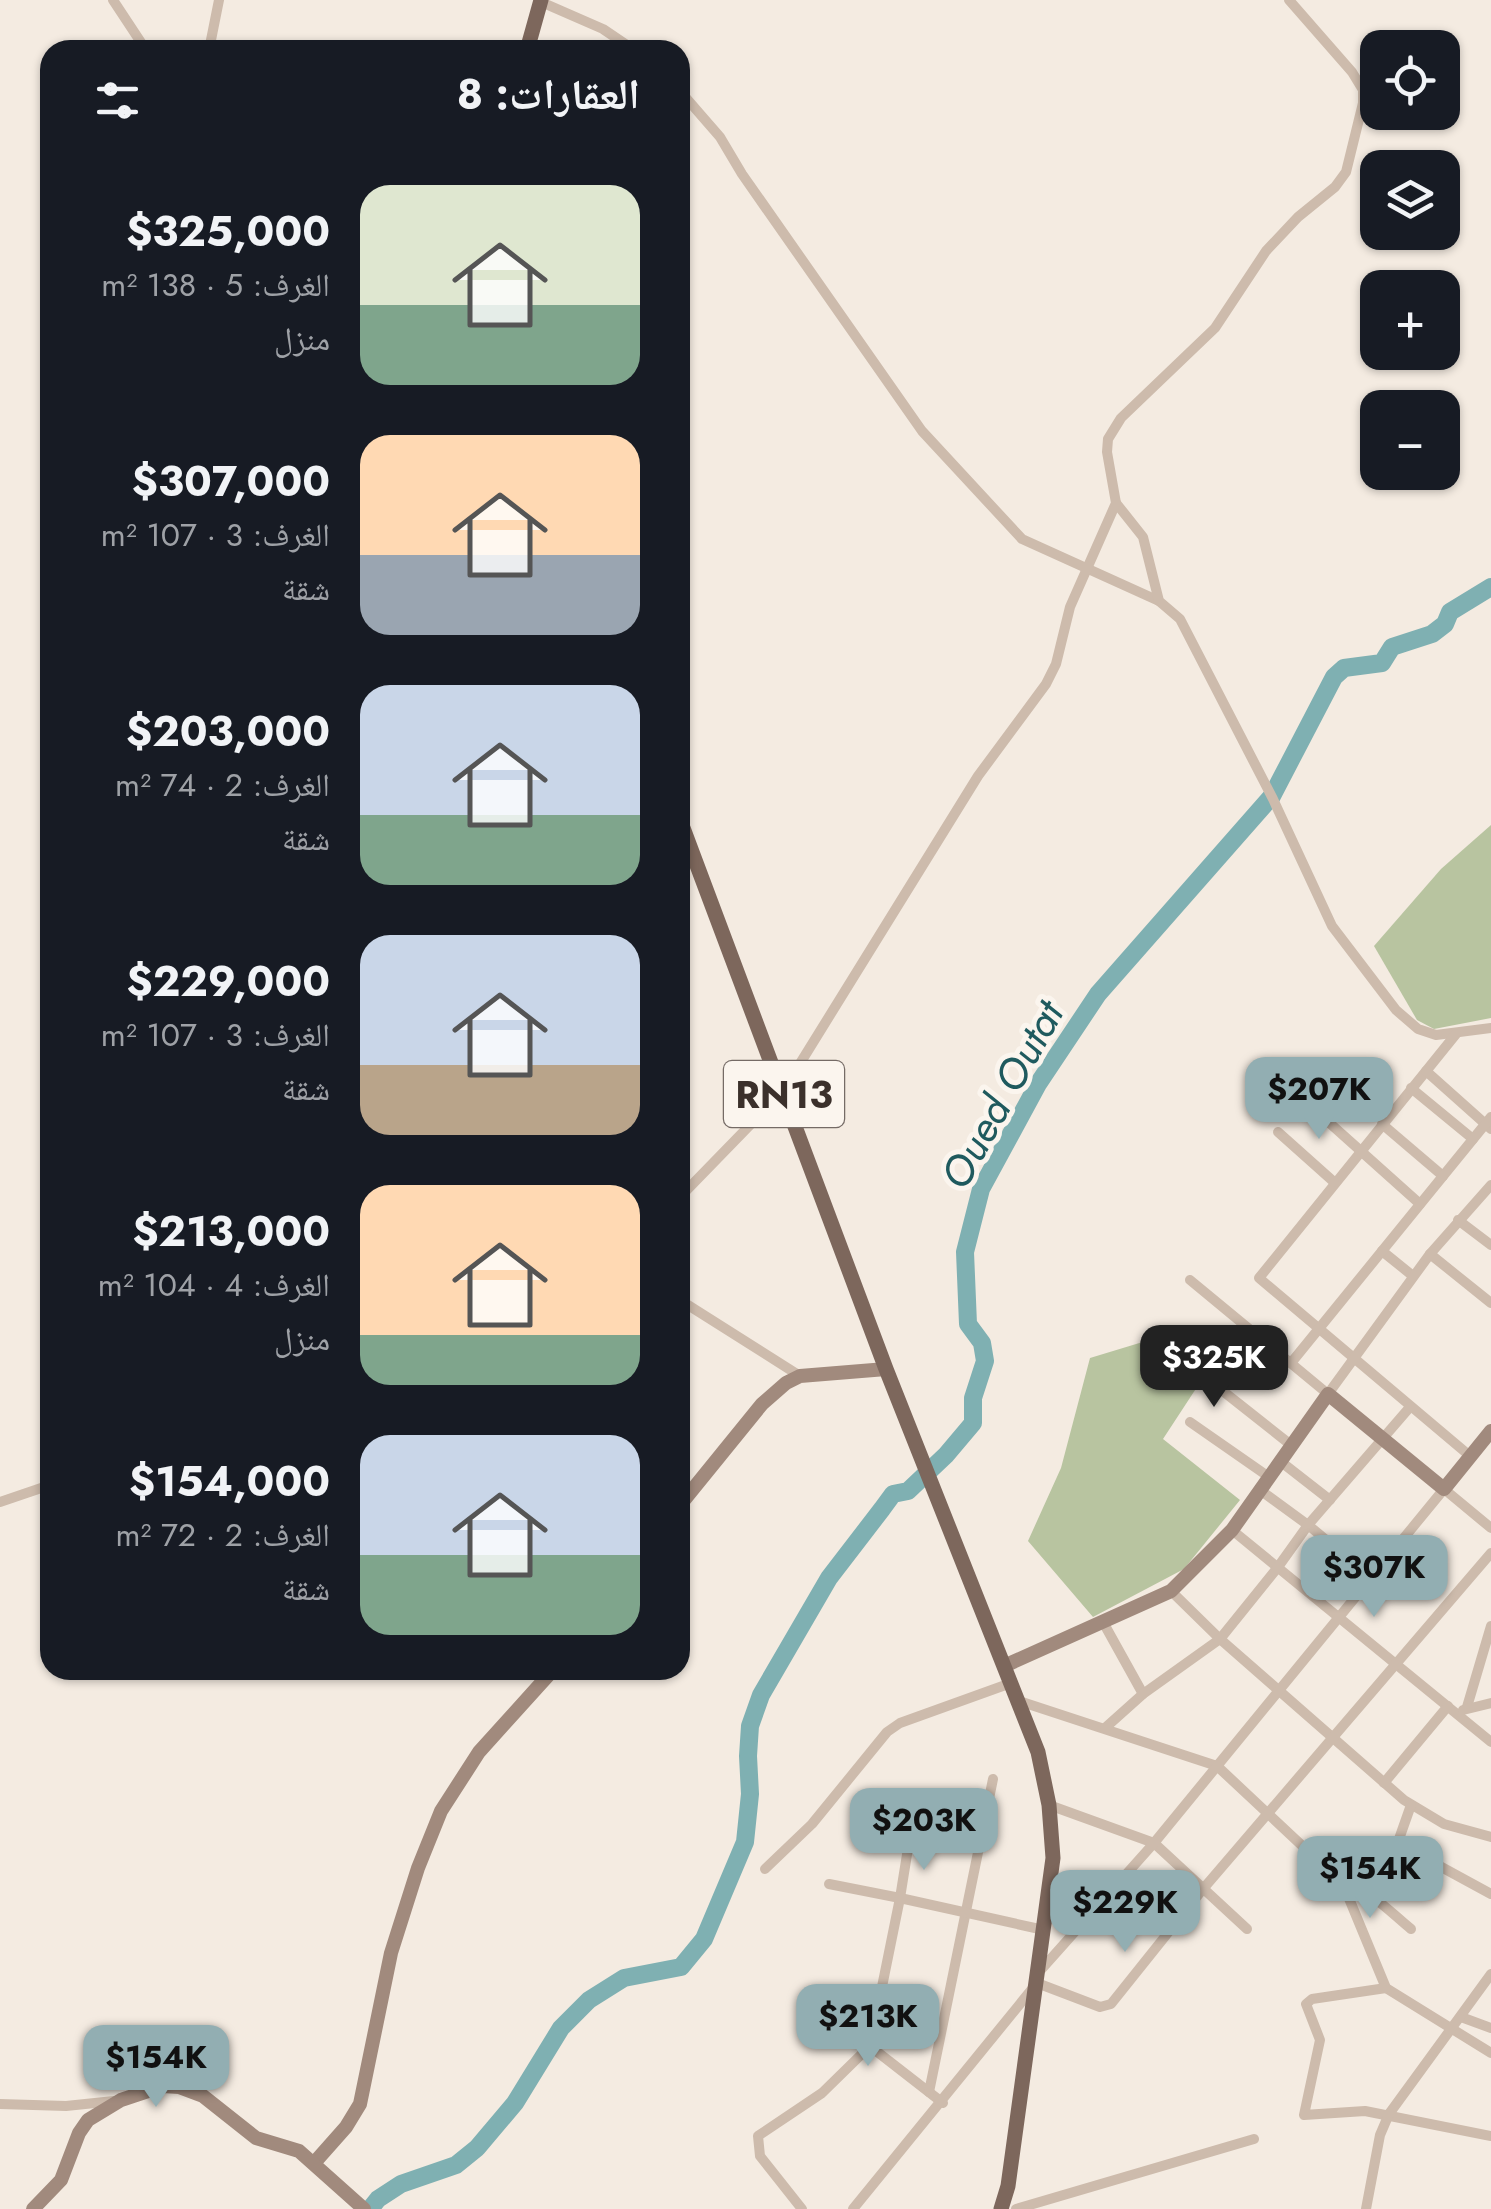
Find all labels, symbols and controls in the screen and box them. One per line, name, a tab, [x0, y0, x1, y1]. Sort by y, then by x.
map controls	[1360, 30, 1460, 490]
button: locate	[1360, 30, 1460, 130]
text: العقارات: 8	[457, 64, 640, 125]
icon: filters	[90, 73, 145, 128]
button: layers	[1360, 150, 1460, 250]
text: $325,000	[126, 201, 330, 262]
icon: home	[440, 225, 560, 345]
text: الغرف: 5 · 138 m²	[101, 262, 330, 308]
button: +	[1360, 270, 1460, 370]
text: منزل	[274, 316, 330, 362]
button: −	[1360, 390, 1460, 490]
text: $307,000	[132, 451, 330, 512]
icon: home	[440, 475, 560, 595]
text: الغرف: 3 · 107 m²	[101, 512, 330, 558]
text: شقة	[282, 566, 330, 612]
text: $203,000	[126, 701, 330, 762]
icon: home	[440, 725, 560, 845]
text: الغرف: 2 · 74 m²	[115, 762, 330, 808]
text: شقة	[282, 816, 330, 862]
text: $229,000	[127, 951, 330, 1012]
icon: home	[440, 975, 560, 1095]
water label: Oued Outat	[925, 988, 1080, 1200]
text: الغرف: 3 · 107 m²	[101, 1012, 330, 1058]
pin: $207K	[1249, 1057, 1389, 1142]
road number: RN13	[724, 1061, 844, 1127]
text: شقة	[282, 1066, 330, 1112]
text: $207K	[1267, 1066, 1371, 1112]
text: $213,000	[132, 1201, 330, 1262]
icon: home	[440, 1225, 560, 1345]
text: الغرف: 4 · 104 m²	[98, 1262, 330, 1308]
text: منزل	[274, 1316, 330, 1362]
pin: $325K	[1144, 1325, 1284, 1410]
text: $325K	[1162, 1334, 1266, 1380]
text: $154,000	[129, 1451, 330, 1512]
icon: home	[440, 1475, 560, 1595]
text: الغرف: 2 · 72 m²	[115, 1512, 330, 1558]
pin: $307K	[1304, 1535, 1444, 1620]
text: $307K	[1323, 1544, 1425, 1590]
text: شقة	[282, 1566, 330, 1612]
pin: $203K	[854, 1788, 994, 1873]
text: $203K	[872, 1797, 976, 1843]
pin: $154K	[1300, 1836, 1440, 1921]
text: $154K	[1319, 1845, 1421, 1891]
pin: $229K	[1055, 1870, 1195, 1955]
text: $229K	[1072, 1879, 1178, 1925]
pin: $213K	[798, 1984, 938, 2069]
text: $213K	[818, 1993, 918, 2039]
pin: $154K	[86, 2025, 226, 2110]
text: $154K	[105, 2034, 207, 2080]

